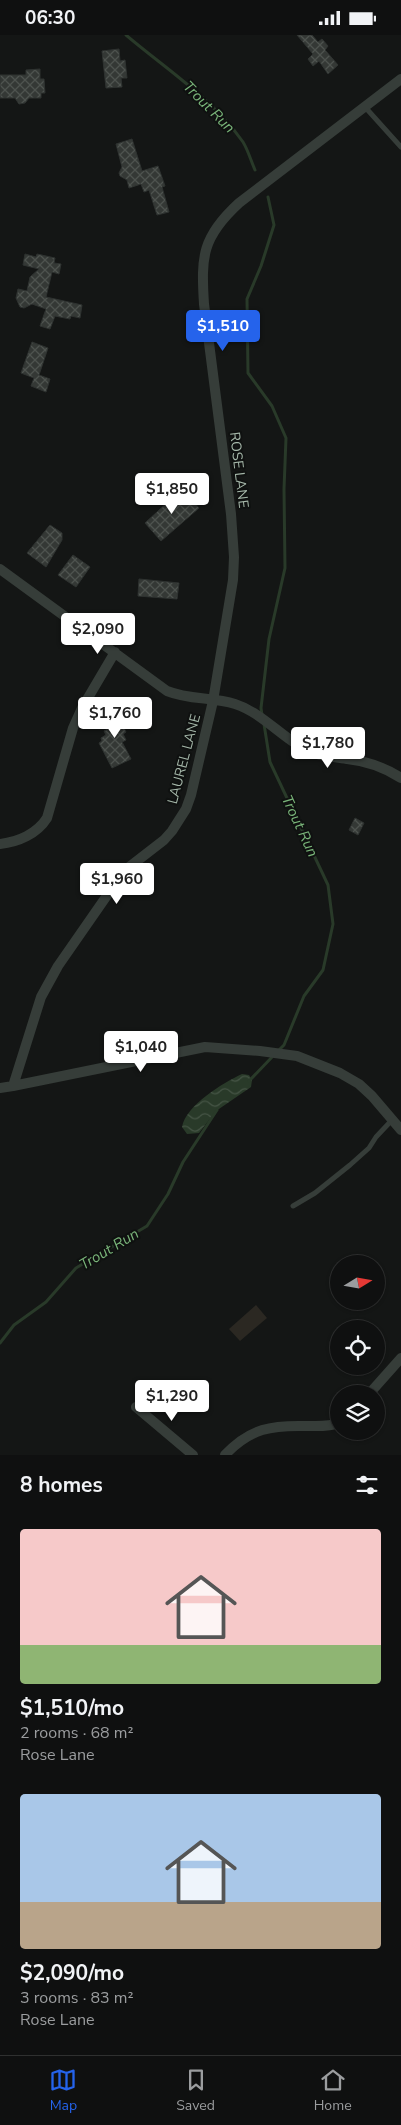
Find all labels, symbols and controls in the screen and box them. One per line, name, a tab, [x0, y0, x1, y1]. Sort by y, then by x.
text: 06:30	[25, 5, 75, 31]
water label: Trout Run	[179, 77, 239, 137]
pin: $1,510	[182, 309, 264, 352]
text: $1,510	[197, 315, 249, 337]
street label: ROSE LANE	[225, 431, 253, 509]
pin: $1,850	[131, 473, 213, 515]
text: $1,850	[146, 478, 198, 500]
pin: $2,090	[57, 613, 139, 655]
text: $2,090	[72, 618, 124, 640]
pin: $1,760	[74, 697, 156, 739]
text: $1,760	[89, 702, 141, 724]
street label: LAUREL LANE	[163, 712, 205, 806]
pin: $1,780	[287, 727, 369, 769]
text: $1,780	[302, 732, 354, 754]
water label: Trout Run	[277, 792, 323, 860]
pin: $1,960	[76, 863, 158, 905]
text: $1,960	[91, 868, 143, 890]
pin: $1,040	[100, 1031, 182, 1073]
text: $1,040	[115, 1036, 167, 1058]
water label: Trout Run	[76, 1223, 142, 1275]
north arrow	[330, 1255, 385, 1310]
map controls	[330, 1255, 385, 1440]
button: locate	[330, 1320, 385, 1375]
pin: $1,290	[131, 1379, 213, 1422]
text: $1,290	[146, 1385, 198, 1407]
button: layers	[330, 1385, 385, 1440]
text: 8 homes	[20, 1471, 103, 1499]
icon: filters	[353, 1471, 381, 1499]
icon: home	[156, 1562, 246, 1652]
text: $1,510/mo	[20, 1694, 124, 1722]
text: 2 rooms · 68 m²	[20, 1722, 133, 1744]
text: Rose Lane	[20, 1744, 95, 1766]
icon: home	[156, 1827, 246, 1917]
text: $2,090/mo	[20, 1959, 124, 1987]
text: 3 rooms · 83 m²	[20, 1987, 133, 2009]
text: Rose Lane	[20, 2009, 95, 2031]
tab: Map	[49, 2066, 77, 2115]
tab: Saved	[176, 2066, 215, 2115]
tab: Home	[314, 2066, 352, 2115]

